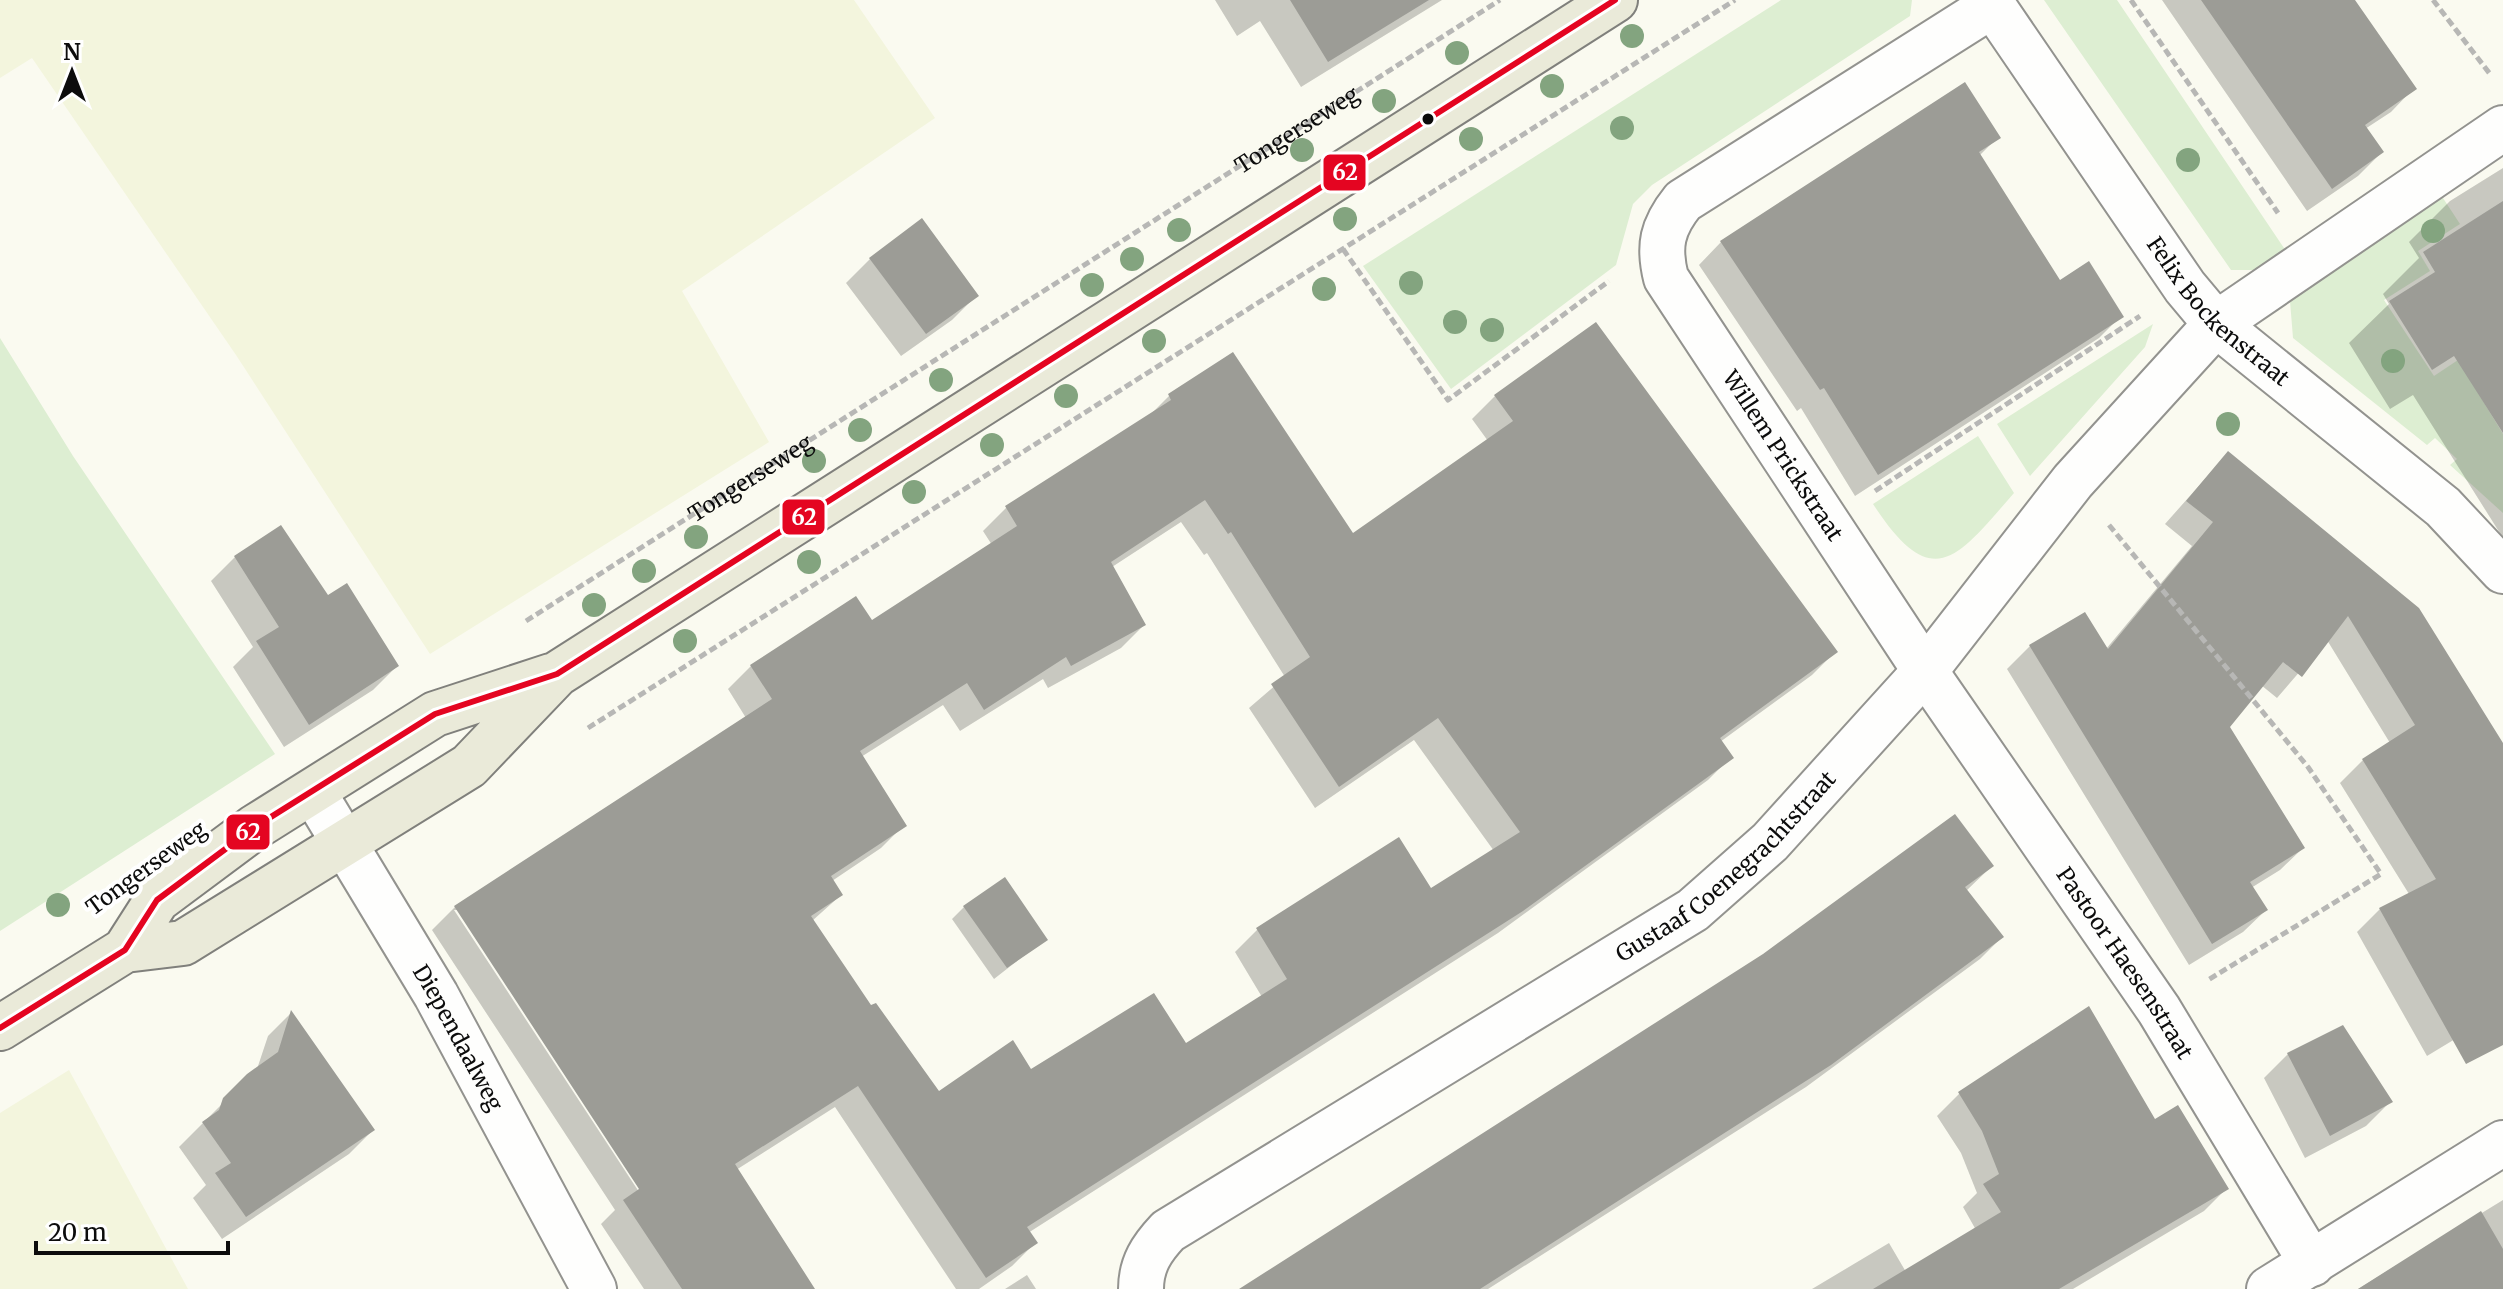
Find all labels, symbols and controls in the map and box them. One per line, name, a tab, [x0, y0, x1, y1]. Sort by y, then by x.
north arrow	[32, 32, 112, 112]
text: N	[63, 38, 81, 66]
street label: Tongerseweg	[1229, 80, 1364, 180]
unlabelled marker	[1420, 111, 1436, 127]
line badge: 62	[1322, 153, 1367, 192]
text: 62	[1332, 158, 1358, 186]
street label: Felix Bockenstraat	[2141, 231, 2296, 392]
street label: Willem Prickstraat	[1716, 364, 1849, 546]
street label: Tongerseweg	[683, 428, 818, 528]
line badge: 62	[781, 498, 826, 536]
text: 62	[791, 503, 817, 531]
street label: Gustaaf Coenegrachtstraat	[1611, 765, 1842, 968]
line badge: 62	[225, 813, 271, 851]
street label: Tongerseweg	[80, 815, 212, 921]
text: 62	[235, 818, 261, 846]
street label: Pastoor Haesenstraat	[2051, 862, 2199, 1064]
street label: Diependaalweg	[407, 959, 510, 1116]
scale bar	[36, 1205, 228, 1255]
text: 20 m	[48, 1217, 107, 1248]

